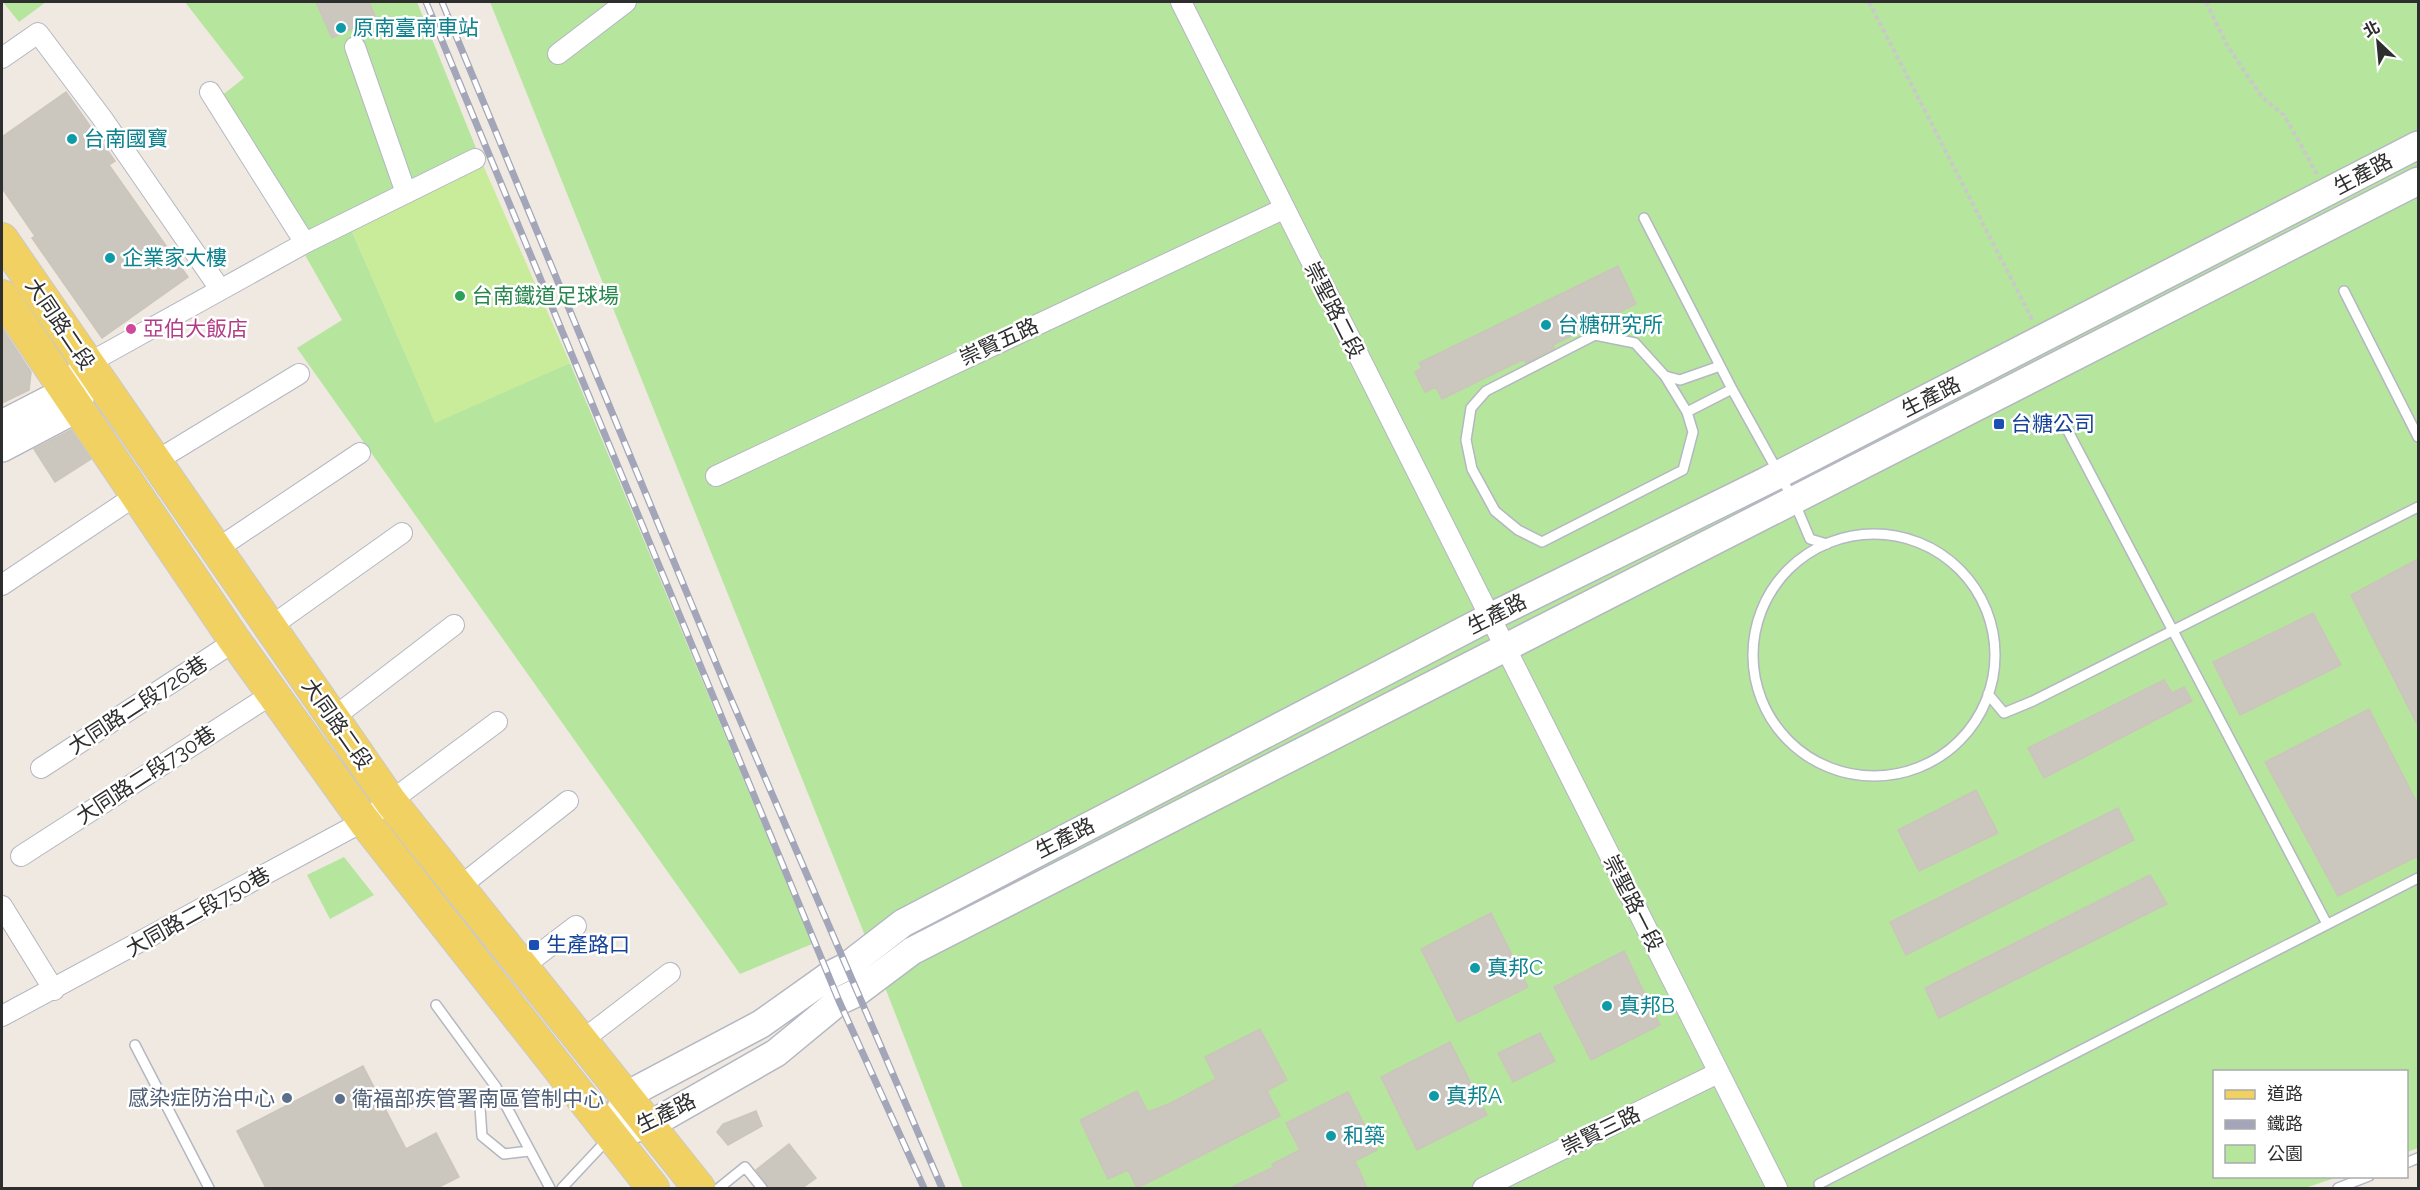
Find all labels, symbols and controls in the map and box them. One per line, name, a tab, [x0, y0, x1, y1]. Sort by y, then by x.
north arrow	[2348, 12, 2408, 72]
place label: 原南臺南車站	[353, 15, 479, 40]
text: 北	[2360, 17, 2383, 41]
marker: 原南臺南車站	[334, 21, 348, 35]
place label: 台南國寶	[84, 126, 168, 151]
marker: 台南國寶	[65, 132, 79, 146]
street label: 生產路	[2329, 148, 2396, 199]
place label: 企業家大樓	[122, 245, 227, 270]
marker: 企業家大樓	[103, 251, 117, 265]
street label: 崇聖路二段	[1299, 257, 1369, 362]
street label: 大同路二段	[21, 273, 100, 374]
place label: 台南鐵道足球場	[472, 283, 619, 308]
marker: 台南鐵道足球場	[453, 289, 467, 303]
street label: 崇賢五路	[955, 312, 1042, 371]
place label: 台糖研究所	[1558, 312, 1663, 337]
place label: 亞伯大飯店	[143, 316, 248, 341]
marker: 台糖研究所	[1539, 318, 1553, 332]
marker: 亞伯大飯店	[124, 322, 138, 336]
street label: 生產路	[1897, 371, 1965, 422]
place label: 台糖公司	[2011, 411, 2095, 436]
marker: 台糖公司	[1992, 417, 2006, 431]
street label: 生產路	[1463, 588, 1531, 639]
street label: 大同路二段726巷	[63, 650, 212, 759]
street label: 大同路二段	[297, 674, 378, 774]
street label: 大同路二段730巷	[71, 720, 220, 829]
street label: 生產路	[1031, 812, 1099, 863]
street label: 崇聖路一段	[1598, 850, 1668, 955]
street label: 大同路二段750巷	[121, 862, 274, 962]
place label: 生產路口	[546, 932, 630, 957]
marker: 生產路口	[527, 938, 541, 952]
place label: 真邦C	[1487, 955, 1543, 980]
marker: 真邦C	[1468, 961, 1482, 975]
place label: 真邦B	[1619, 993, 1675, 1018]
marker: 真邦B	[1600, 999, 1614, 1013]
legend	[2213, 1070, 2408, 1178]
place label: 真邦A	[1446, 1083, 1502, 1108]
text: 道路	[2267, 1083, 2303, 1104]
place label: 感染症防治中心	[128, 1085, 275, 1110]
place label: 衛福部疾管署南區管制中心	[352, 1086, 604, 1111]
street label: 生產路	[632, 1088, 700, 1138]
marker: 真邦A	[1427, 1089, 1441, 1103]
marker: 感染症防治中心	[280, 1091, 294, 1105]
marker: 衛福部疾管署南區管制中心	[333, 1092, 347, 1106]
street label: 崇賢三路	[1558, 1101, 1644, 1160]
text: 鐵路	[2267, 1113, 2303, 1134]
place label: 和築	[1343, 1123, 1385, 1148]
marker: 和築	[1324, 1129, 1338, 1143]
text: 公園	[2267, 1143, 2303, 1164]

